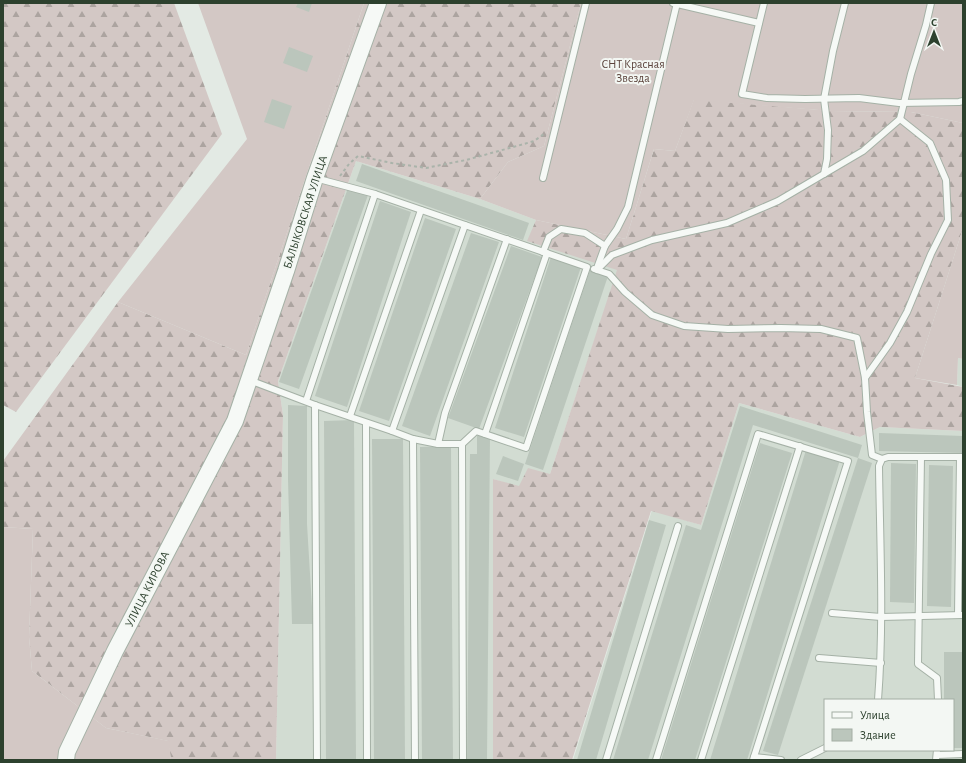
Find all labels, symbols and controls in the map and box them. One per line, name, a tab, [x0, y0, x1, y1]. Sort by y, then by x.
north arrow	[914, 12, 954, 52]
text: С	[931, 17, 937, 28]
park label: СНТ Красная Звезда	[601, 58, 665, 84]
street label: БАЛЫКОВСКАЯ УЛИЦА	[281, 154, 329, 270]
street label: УЛИЦА КИРОВА	[123, 549, 171, 629]
legend	[824, 699, 954, 751]
text: Улица	[860, 709, 890, 721]
text: Здание	[860, 729, 896, 741]

